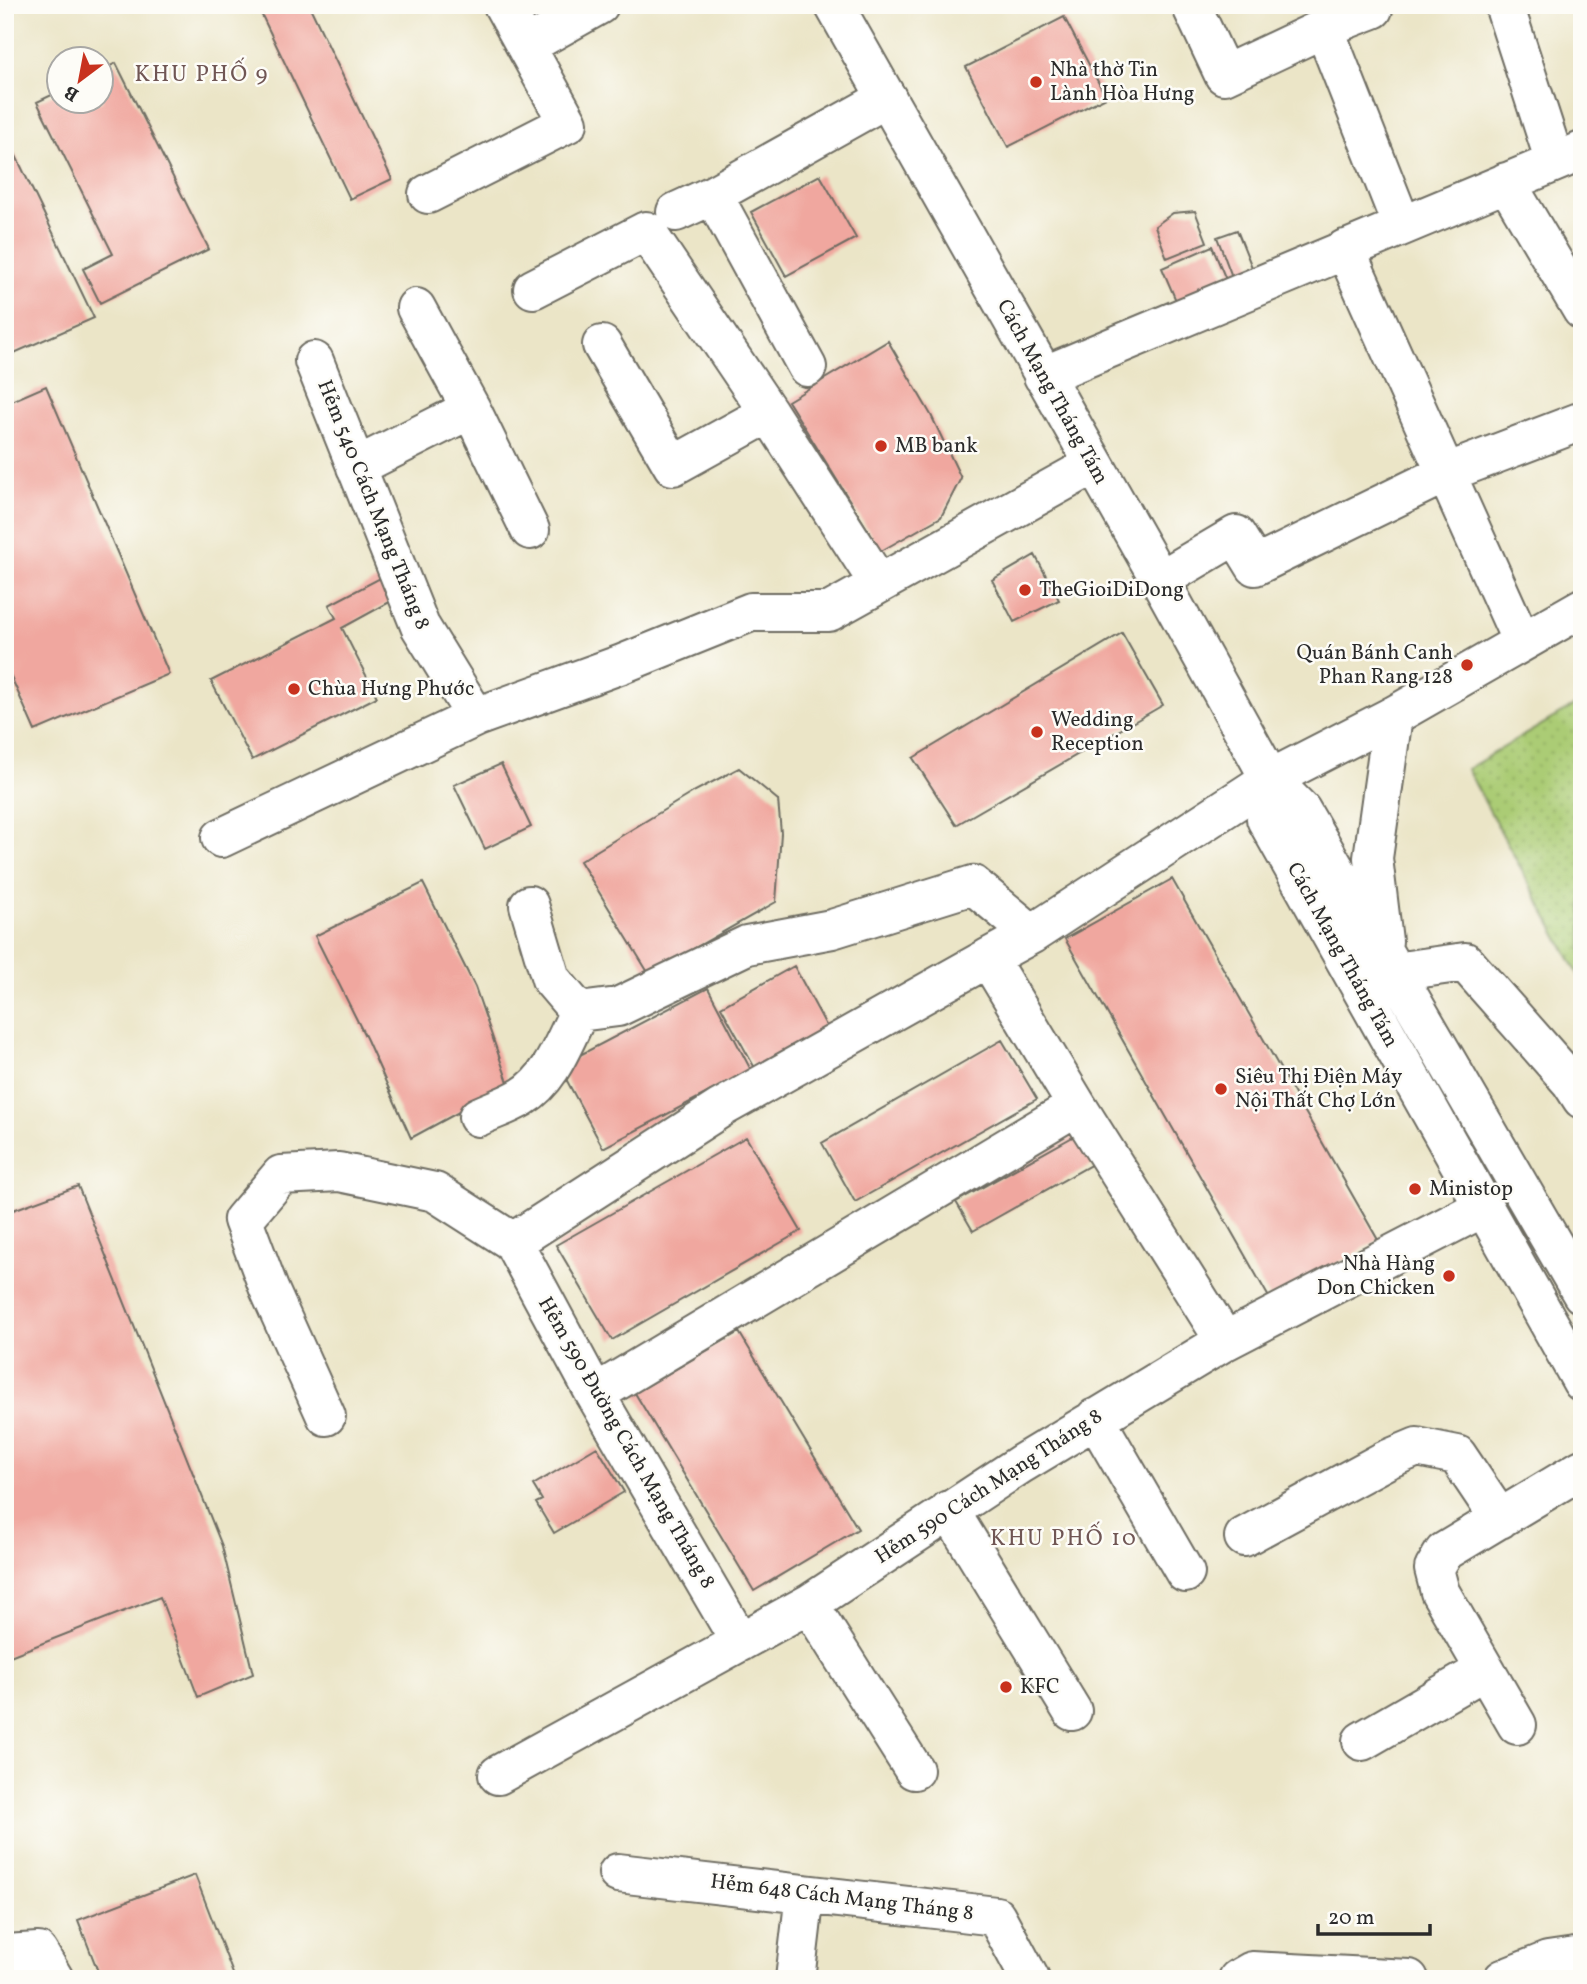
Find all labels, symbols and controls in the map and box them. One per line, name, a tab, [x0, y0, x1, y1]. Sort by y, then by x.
north arrow	[46, 46, 116, 116]
place label: Nhà thờ Tin Lành Hòa Hưng	[1050, 56, 1194, 109]
district label: KHU PHỐ 9	[134, 57, 270, 91]
marker: Nhà thờ Tin Lành Hòa Hưng	[1028, 74, 1044, 90]
text: B	[60, 78, 84, 107]
street label: Cách Mạng Tháng Tám	[989, 294, 1115, 490]
street label: Hẻm 540 Cách Mạng Tháng 8	[310, 376, 436, 634]
place label: MB bank	[895, 432, 978, 461]
marker: MB bank	[873, 438, 889, 454]
place label: TheGioiDiDong	[1039, 576, 1184, 605]
marker: TheGioiDiDong	[1017, 582, 1033, 598]
place label: Quán Bánh Canh Phan Rang 128	[1297, 639, 1453, 692]
marker: Quán Bánh Canh Phan Rang 128	[1459, 657, 1475, 673]
place label: Chùa Hưng Phước	[308, 675, 474, 704]
marker: Chùa Hưng Phước	[286, 681, 302, 697]
place label: Wedding Reception	[1051, 706, 1144, 759]
marker: Wedding Reception	[1029, 724, 1045, 740]
street label: Cách Mạng Tháng Tám	[1279, 857, 1405, 1053]
place label: Siêu Thị Điện Máy Nội Thất Chợ Lớn	[1235, 1063, 1403, 1116]
marker: Siêu Thị Điện Máy Nội Thất Chợ Lớn	[1213, 1081, 1229, 1097]
place label: Ministop	[1429, 1175, 1513, 1204]
marker: Ministop	[1407, 1181, 1423, 1197]
place label: Nhà Hàng Don Chicken	[1317, 1250, 1435, 1303]
marker: Nhà Hàng Don Chicken	[1441, 1268, 1457, 1284]
street label: Hẻm 590 Đường Cách Mạng Tháng 8	[530, 1292, 722, 1594]
street label: Hẻm 590 Cách Mạng Tháng 8	[870, 1402, 1108, 1572]
district label: KHU PHỐ 10	[990, 1521, 1138, 1555]
place label: KFC	[1020, 1673, 1060, 1702]
marker: KFC	[998, 1679, 1014, 1695]
street label: Hẻm 648 Cách Mạng Tháng 8	[709, 1867, 975, 1929]
scale bar	[1318, 1893, 1430, 1937]
text: 20 m	[1328, 1904, 1374, 1933]

